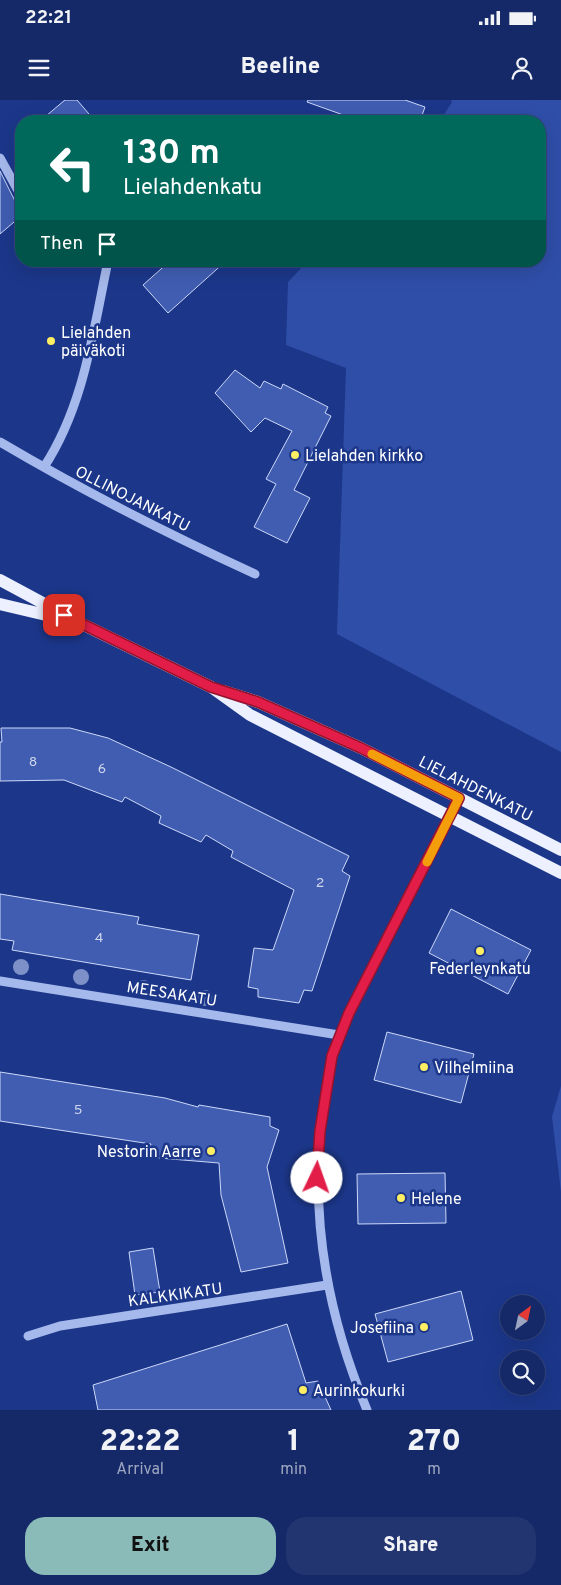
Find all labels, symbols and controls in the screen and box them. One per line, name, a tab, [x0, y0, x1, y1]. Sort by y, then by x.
text: 22:21	[25, 6, 72, 30]
icon: menu	[25, 54, 53, 82]
text: Beeline	[241, 54, 320, 81]
icon: person	[508, 54, 536, 82]
text: 130 m	[123, 132, 220, 176]
icon: left	[40, 135, 105, 200]
text: Lielahdenkatu	[123, 175, 262, 202]
icon: arrive	[93, 230, 121, 258]
text: Then	[40, 232, 83, 256]
place label: Lielahden päiväkoti	[61, 324, 131, 362]
marker: Lielahden päiväkoti	[45, 335, 57, 347]
place label: Lielahden kirkko	[305, 447, 423, 467]
marker: Lielahden kirkko	[289, 449, 301, 461]
street label: OLLINOJANKATU	[71, 462, 193, 537]
pin	[43, 594, 85, 636]
icon: arrive	[50, 601, 78, 629]
street label: LIELAHDENKATU	[415, 752, 535, 827]
house number: 8	[29, 754, 37, 771]
house number: 6	[98, 761, 106, 778]
house number: 2	[316, 875, 324, 892]
house number: 4	[95, 930, 103, 947]
marker: Federleynkatu	[474, 945, 486, 957]
place label: Federleynkatu	[429, 960, 531, 980]
street label: MEESAKATU	[125, 978, 218, 1012]
place label: Vilhelmiina	[434, 1059, 514, 1079]
marker: Vilhelmiina	[418, 1061, 430, 1073]
house number: 5	[74, 1102, 82, 1119]
place label: Nestorin Aarre	[97, 1143, 201, 1163]
marker: Nestorin Aarre	[205, 1145, 217, 1157]
position arrow	[290, 1151, 342, 1203]
place label: Helene	[411, 1190, 462, 1210]
marker: Helene	[395, 1192, 407, 1204]
street label: KALKKIKATU	[127, 1279, 224, 1313]
north arrow	[500, 1295, 545, 1340]
map controls	[500, 1295, 545, 1395]
place label: Josefiina	[350, 1319, 414, 1339]
marker: Josefiina	[418, 1321, 430, 1333]
button: search	[500, 1350, 545, 1395]
place label: Aurinkokurki	[313, 1382, 405, 1402]
marker: Aurinkokurki	[297, 1384, 309, 1396]
text: 22:22	[100, 1424, 181, 1461]
text: 1	[288, 1424, 300, 1461]
text: 270	[407, 1424, 461, 1461]
text: Arrival	[116, 1460, 164, 1480]
text: min	[280, 1460, 307, 1480]
text: m	[427, 1460, 441, 1480]
button: Exit	[25, 1517, 276, 1575]
button: Share	[286, 1517, 536, 1575]

